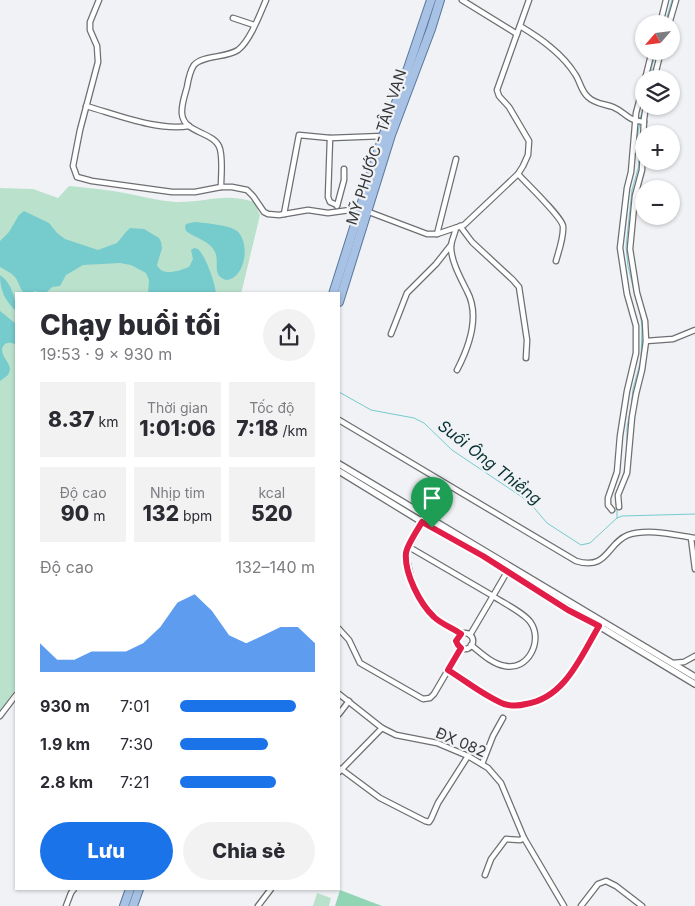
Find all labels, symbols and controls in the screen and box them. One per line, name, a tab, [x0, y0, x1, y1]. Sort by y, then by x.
north arrow	[635, 15, 680, 60]
map controls	[635, 15, 680, 225]
street label: MỸ PHƯỚC - TÂN VẠN	[342, 67, 410, 227]
button: layers	[635, 70, 680, 115]
button: +	[635, 125, 680, 170]
button: −	[635, 180, 680, 225]
text: Chạy buổi tối	[40, 308, 221, 342]
button: share	[263, 309, 315, 361]
text: 19:53 · 9 × 930 m	[40, 344, 172, 364]
text: Thời gian	[147, 399, 208, 416]
text: Tốc độ	[249, 399, 294, 416]
text: 8.37	[48, 407, 95, 432]
text: km	[95, 413, 118, 430]
water label: Suối Ông Thiềng	[434, 415, 546, 509]
text: 1:01:06	[139, 416, 216, 441]
text: 7:18	[236, 416, 278, 441]
text: /km	[278, 422, 307, 439]
pin	[411, 477, 453, 528]
text: Độ cao	[60, 484, 107, 501]
text: Nhịp tim	[150, 484, 205, 501]
text: kcal	[258, 484, 285, 501]
icon: arrive	[418, 484, 446, 512]
text: 90	[61, 501, 89, 526]
text: 132	[143, 501, 179, 526]
text: 520	[251, 501, 293, 526]
text: m	[89, 507, 105, 524]
text: bpm	[179, 507, 212, 524]
text: Độ cao	[40, 557, 94, 577]
text: 132–140 m	[235, 557, 315, 577]
text: 930 m	[40, 696, 90, 716]
text: 7:01	[120, 696, 150, 716]
street label: ĐX 082	[433, 723, 489, 761]
text: 1.9 km	[40, 734, 90, 754]
text: 7:30	[120, 734, 153, 754]
text: 2.8 km	[40, 772, 93, 792]
text: 7:21	[120, 772, 149, 792]
button: Lưu	[40, 822, 173, 880]
button: Chia sẻ	[183, 822, 315, 880]

